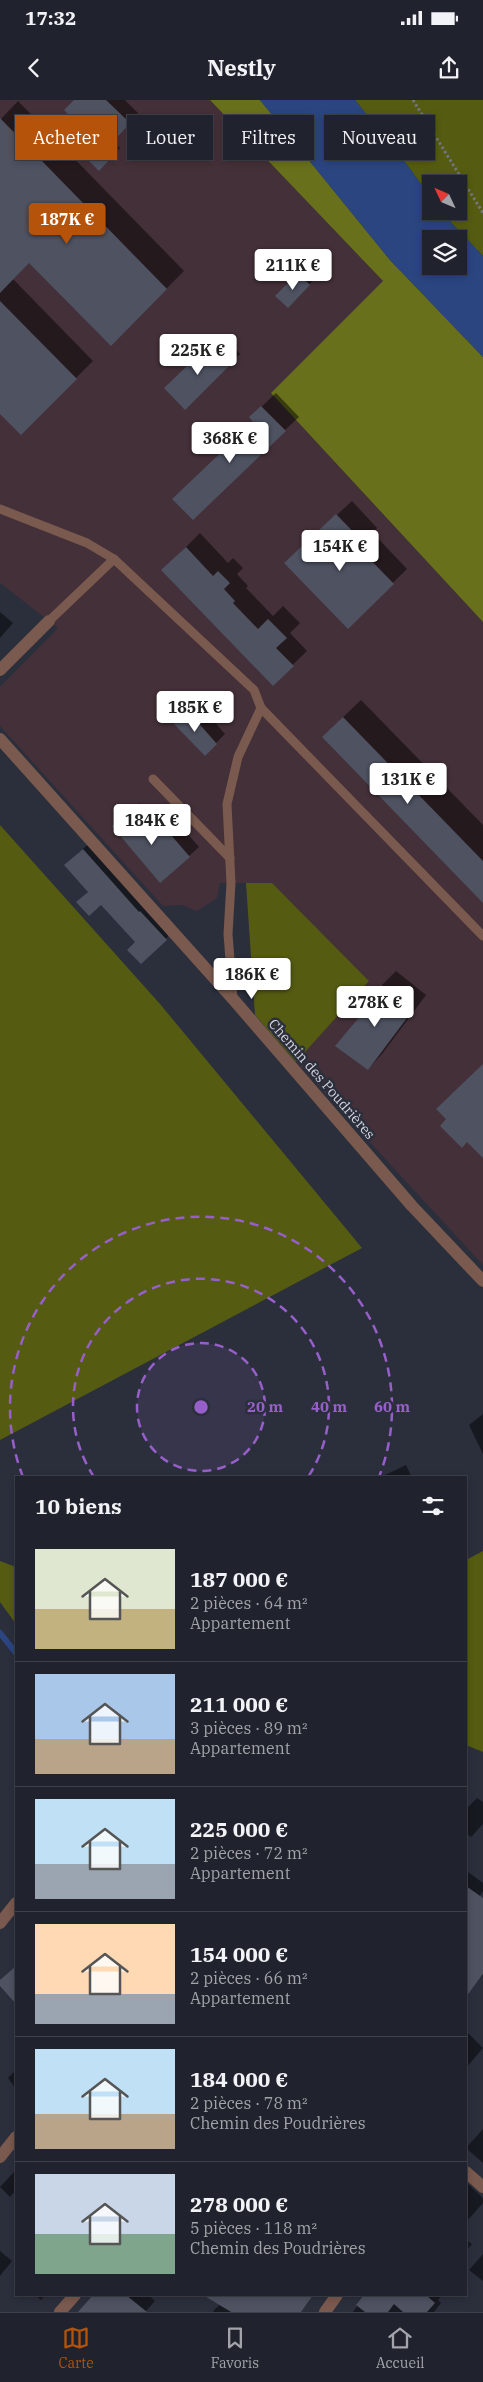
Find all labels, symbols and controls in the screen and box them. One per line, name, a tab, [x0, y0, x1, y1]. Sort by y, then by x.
text: 17:32	[25, 6, 76, 30]
text: Nestly	[207, 53, 276, 82]
icon: back	[20, 54, 48, 82]
icon: share	[435, 54, 463, 82]
chip: Acheter	[15, 115, 117, 160]
chip: Louer	[127, 115, 213, 160]
chip: Filtres	[223, 115, 314, 160]
chip: Nouveau	[324, 115, 435, 160]
north arrow	[422, 175, 468, 220]
map controls	[422, 175, 467, 275]
pin: 187K €	[26, 202, 108, 245]
text: 187K €	[40, 209, 94, 229]
button: layers	[422, 230, 467, 275]
pin: 211K €	[252, 248, 334, 291]
text: 211K €	[266, 255, 320, 275]
pin: 225K €	[157, 334, 239, 376]
text: 225K €	[171, 340, 225, 360]
pin: 368K €	[189, 422, 271, 464]
text: 368K €	[203, 428, 257, 448]
pin: 154K €	[299, 530, 381, 572]
text: 154K €	[313, 536, 367, 556]
pin: 185K €	[154, 690, 236, 733]
text: 185K €	[168, 697, 222, 717]
pin: 131K €	[367, 762, 449, 805]
text: 131K €	[381, 769, 435, 789]
pin: 184K €	[111, 804, 193, 846]
text: 184K €	[125, 810, 179, 830]
pin: 186K €	[211, 958, 293, 1000]
text: 186K €	[225, 964, 279, 984]
pin: 278K €	[334, 986, 416, 1028]
text: 278K €	[348, 992, 402, 1012]
street label: Chemin des Poudrières	[265, 1015, 379, 1143]
text: 20 m	[247, 1397, 283, 1416]
text: 40 m	[311, 1397, 347, 1416]
text: 60 m	[374, 1397, 410, 1416]
centre of rings	[192, 1398, 210, 1416]
text: 10 biens	[35, 1492, 122, 1520]
icon: filters	[419, 1492, 447, 1520]
text: 187 000 €	[190, 1565, 288, 1593]
icon: home	[75, 1569, 135, 1629]
text: 2 pièces · 64 m²	[190, 1593, 308, 1613]
text: Appartement	[190, 1613, 291, 1633]
text: 211 000 €	[190, 1690, 288, 1718]
icon: home	[75, 1694, 135, 1754]
text: 3 pièces · 89 m²	[190, 1718, 308, 1738]
text: Appartement	[190, 1738, 291, 1758]
text: 225 000 €	[190, 1815, 288, 1843]
icon: home	[75, 1819, 135, 1879]
text: 2 pièces · 72 m²	[190, 1843, 308, 1863]
text: Appartement	[190, 1863, 291, 1883]
text: 154 000 €	[190, 1940, 288, 1968]
icon: home	[75, 1944, 135, 2004]
text: 2 pièces · 66 m²	[190, 1968, 308, 1988]
text: Appartement	[190, 1988, 291, 2008]
text: 184 000 €	[190, 2065, 288, 2093]
icon: home	[75, 2069, 135, 2129]
text: 2 pièces · 78 m²	[190, 2093, 308, 2113]
text: Chemin des Poudrières	[190, 2113, 366, 2133]
text: 278 000 €	[190, 2190, 288, 2218]
icon: home	[75, 2194, 135, 2254]
text: 5 pièces · 118 m²	[190, 2218, 317, 2238]
text: Chemin des Poudrières	[190, 2238, 366, 2258]
tab: Carte	[58, 2324, 94, 2372]
tab: Favoris	[211, 2324, 259, 2372]
tab: Accueil	[376, 2324, 425, 2372]

